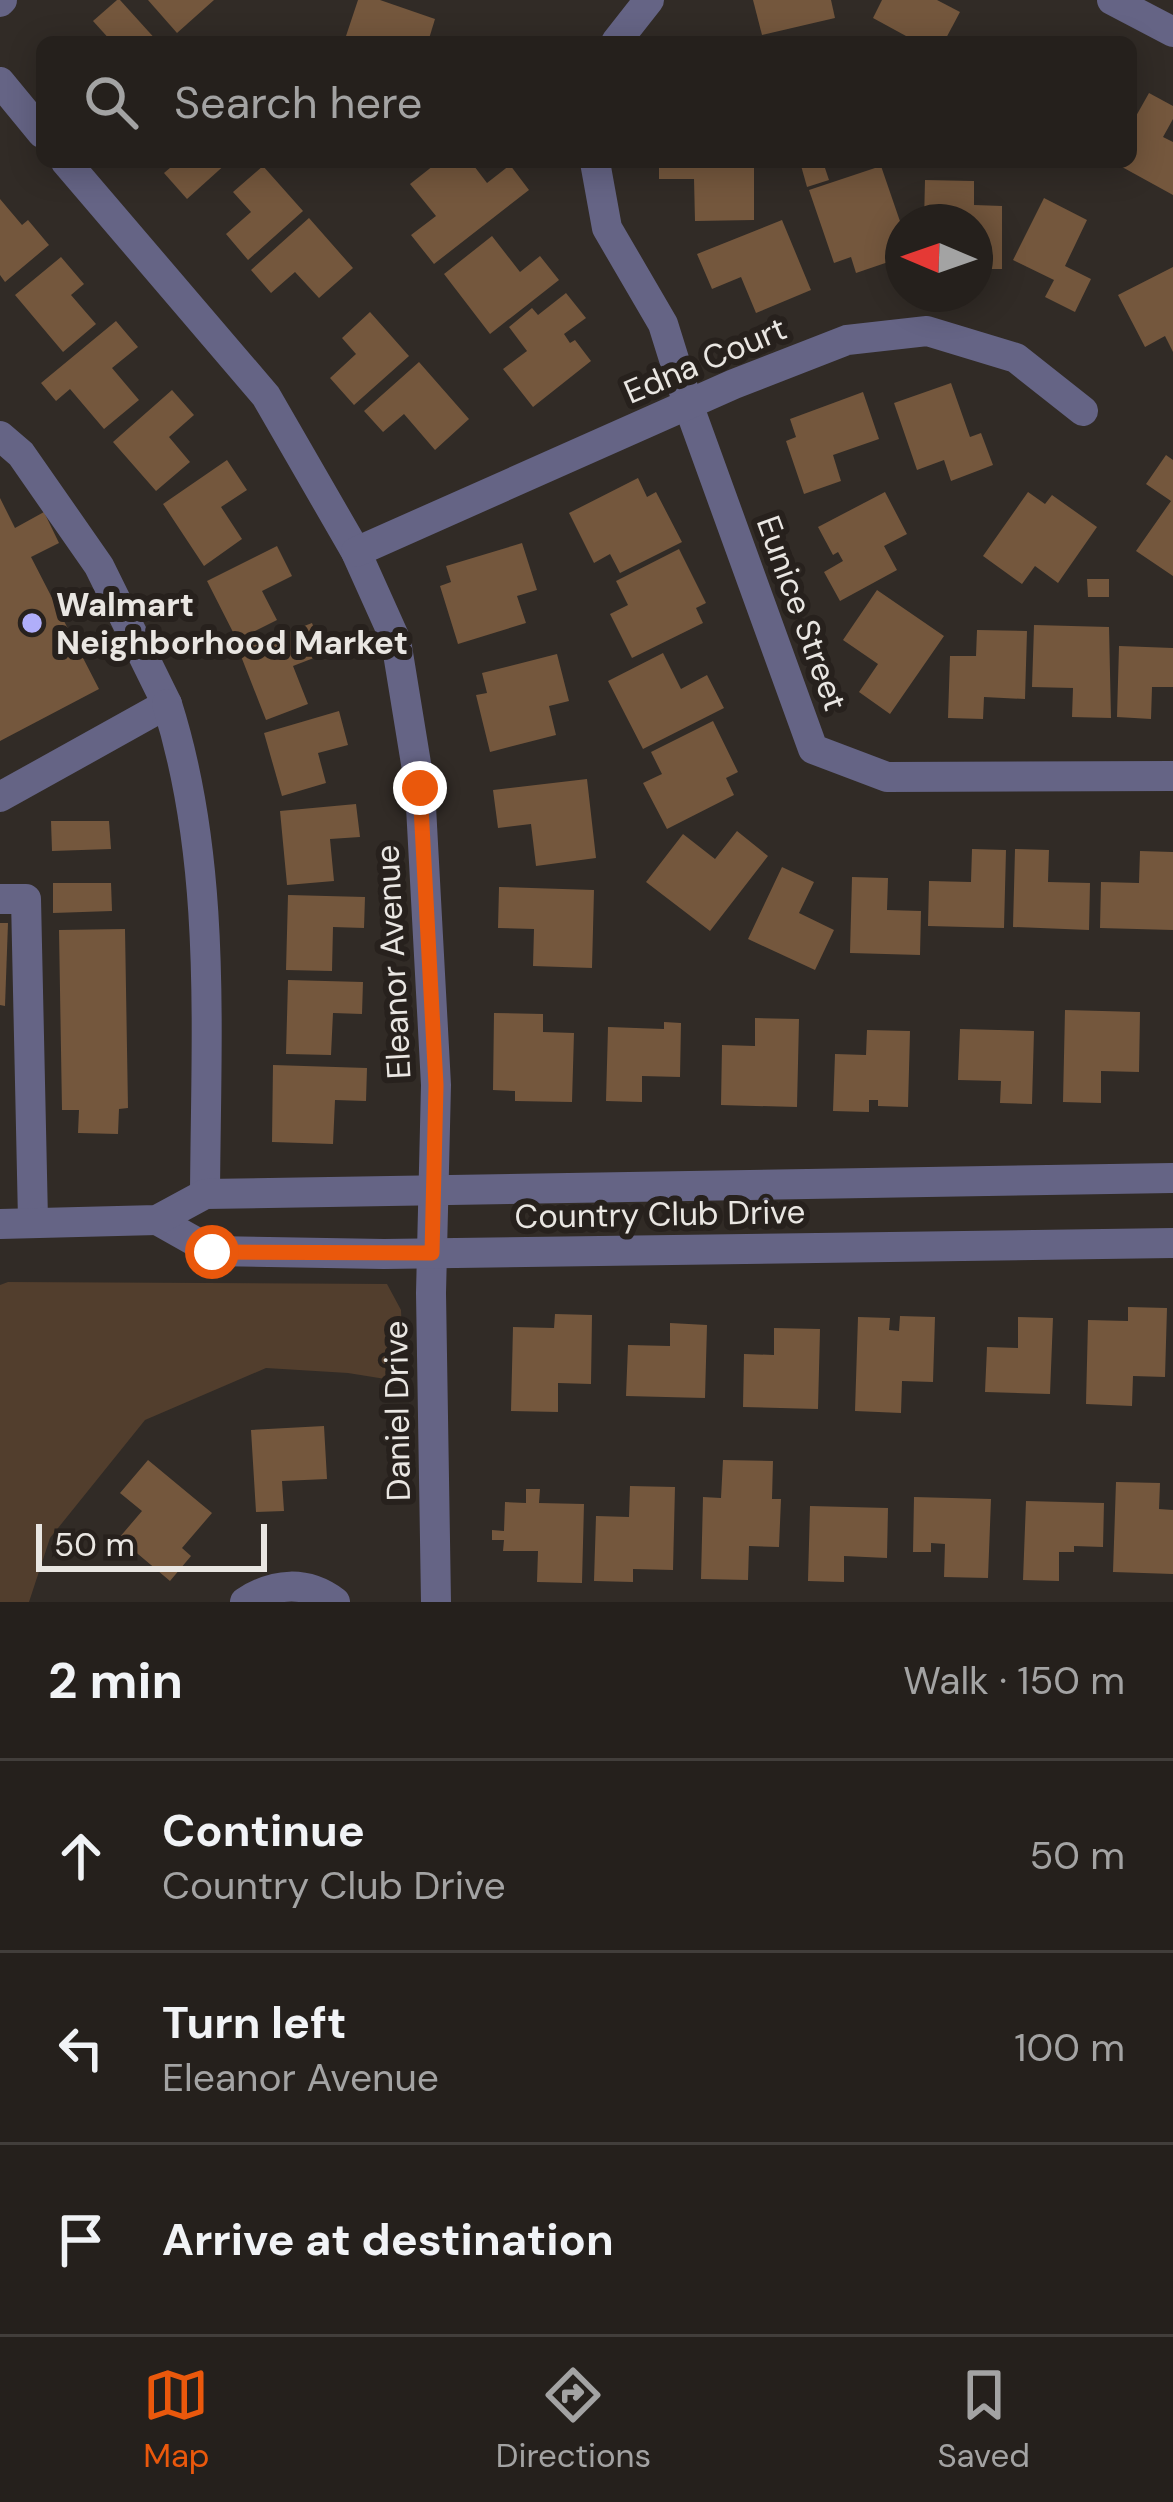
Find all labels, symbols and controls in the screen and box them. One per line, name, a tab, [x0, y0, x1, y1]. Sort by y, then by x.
search box	[36, 36, 1137, 168]
icon: search	[78, 69, 144, 135]
text: Search here	[174, 73, 422, 132]
north arrow	[885, 204, 993, 312]
street label: Edna Court	[617, 307, 793, 413]
street label: Eunice Street	[747, 510, 857, 716]
place label: Walmart Neighborhood Market	[56, 583, 408, 664]
marker: Walmart Neighborhood Market	[19, 610, 45, 636]
route end	[393, 761, 447, 815]
street label: Eleanor Avenue	[365, 844, 421, 1080]
street label: Country Club Drive	[514, 1190, 806, 1238]
route start	[185, 1225, 239, 1279]
street label: Daniel Drive	[374, 1320, 420, 1502]
scale bar	[36, 1518, 267, 1571]
text: 50 m	[54, 1523, 135, 1566]
text: 2 min	[48, 1647, 183, 1714]
text: Walk · 150 m	[903, 1655, 1125, 1706]
text: Continue	[162, 1801, 365, 1860]
icon: ahead	[48, 1823, 114, 1889]
text: 50 m	[1029, 1830, 1125, 1881]
text: Country Club Drive	[162, 1860, 506, 1911]
text: Turn left	[162, 1993, 346, 2052]
icon: left	[48, 2015, 114, 2081]
text: 100 m	[1014, 2022, 1125, 2073]
text: Eleanor Avenue	[162, 2052, 439, 2103]
icon: arrive	[48, 2207, 114, 2273]
text: Arrive at destination	[162, 2210, 614, 2269]
tab: Map	[143, 2362, 210, 2477]
tab: Directions	[496, 2362, 651, 2477]
tab: Saved	[937, 2362, 1030, 2477]

